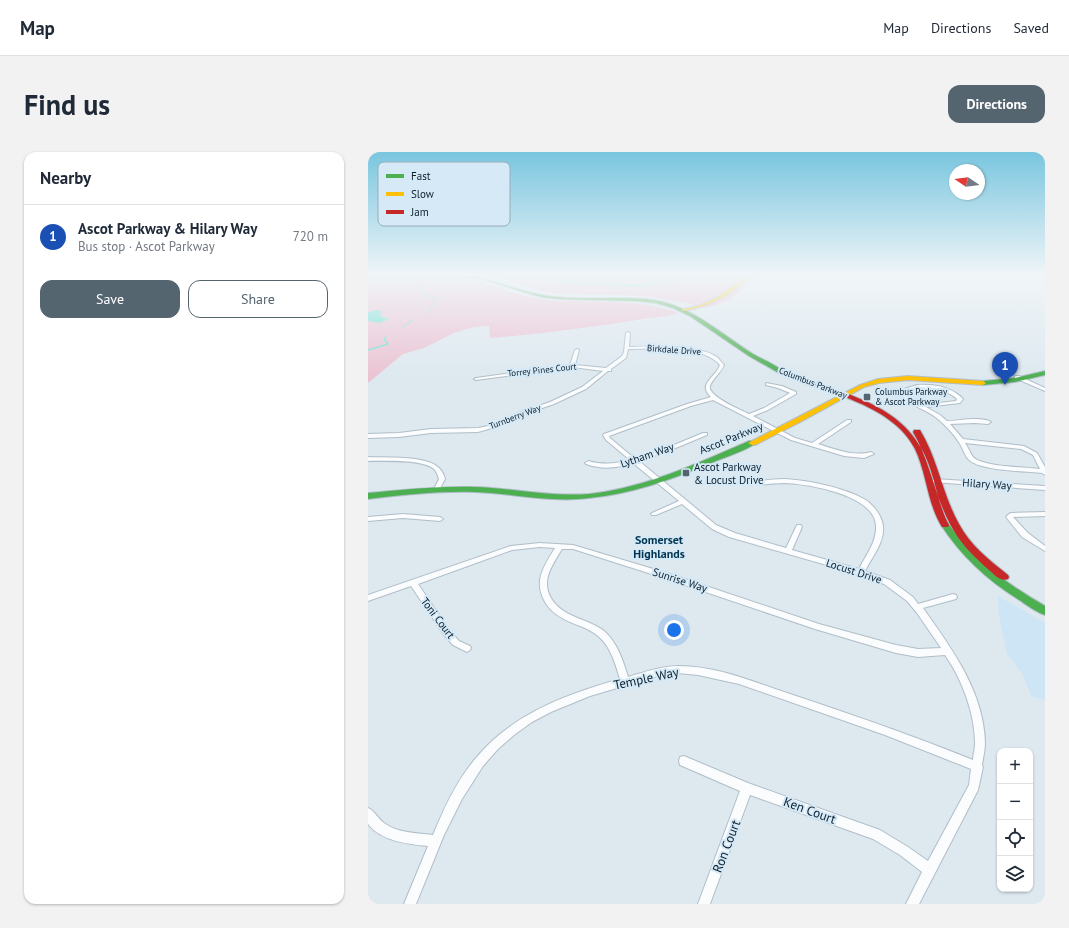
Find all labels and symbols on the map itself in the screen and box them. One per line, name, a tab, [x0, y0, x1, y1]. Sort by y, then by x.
legend	[378, 162, 510, 226]
north arrow	[949, 164, 985, 200]
text: Fast	[411, 169, 431, 183]
text: Slow	[411, 187, 434, 201]
text: Jam	[410, 205, 429, 219]
street label: Birkdale Drive	[647, 342, 702, 357]
pin: 1	[992, 352, 1018, 385]
street label: Torrey Pines Court	[507, 360, 577, 379]
street label: Columbus Parkway	[778, 364, 850, 401]
place label: Columbus Parkway & Ascot Parkway	[875, 386, 948, 407]
marker: Columbus Parkway & Ascot Parkway	[862, 392, 872, 402]
street label: Turnberry Way	[488, 401, 543, 431]
street label: Ascot Parkway	[697, 419, 766, 457]
street label: Lytham Way	[618, 439, 676, 471]
place label: Ascot Parkway & Locust Drive	[694, 460, 764, 487]
marker: Ascot Parkway & Locust Drive	[681, 468, 691, 478]
street label: Hilary Way	[962, 475, 1013, 493]
district label: Somerset Highlands	[633, 532, 685, 561]
street label: Locust Drive	[824, 555, 884, 587]
street label: Sunrise Way	[651, 565, 710, 596]
street label: Toni Court	[418, 595, 458, 642]
your location	[664, 620, 684, 640]
street label: Temple Way	[612, 663, 680, 694]
street label: Ken Court	[781, 793, 839, 828]
street label: Ron Court	[709, 817, 744, 875]

